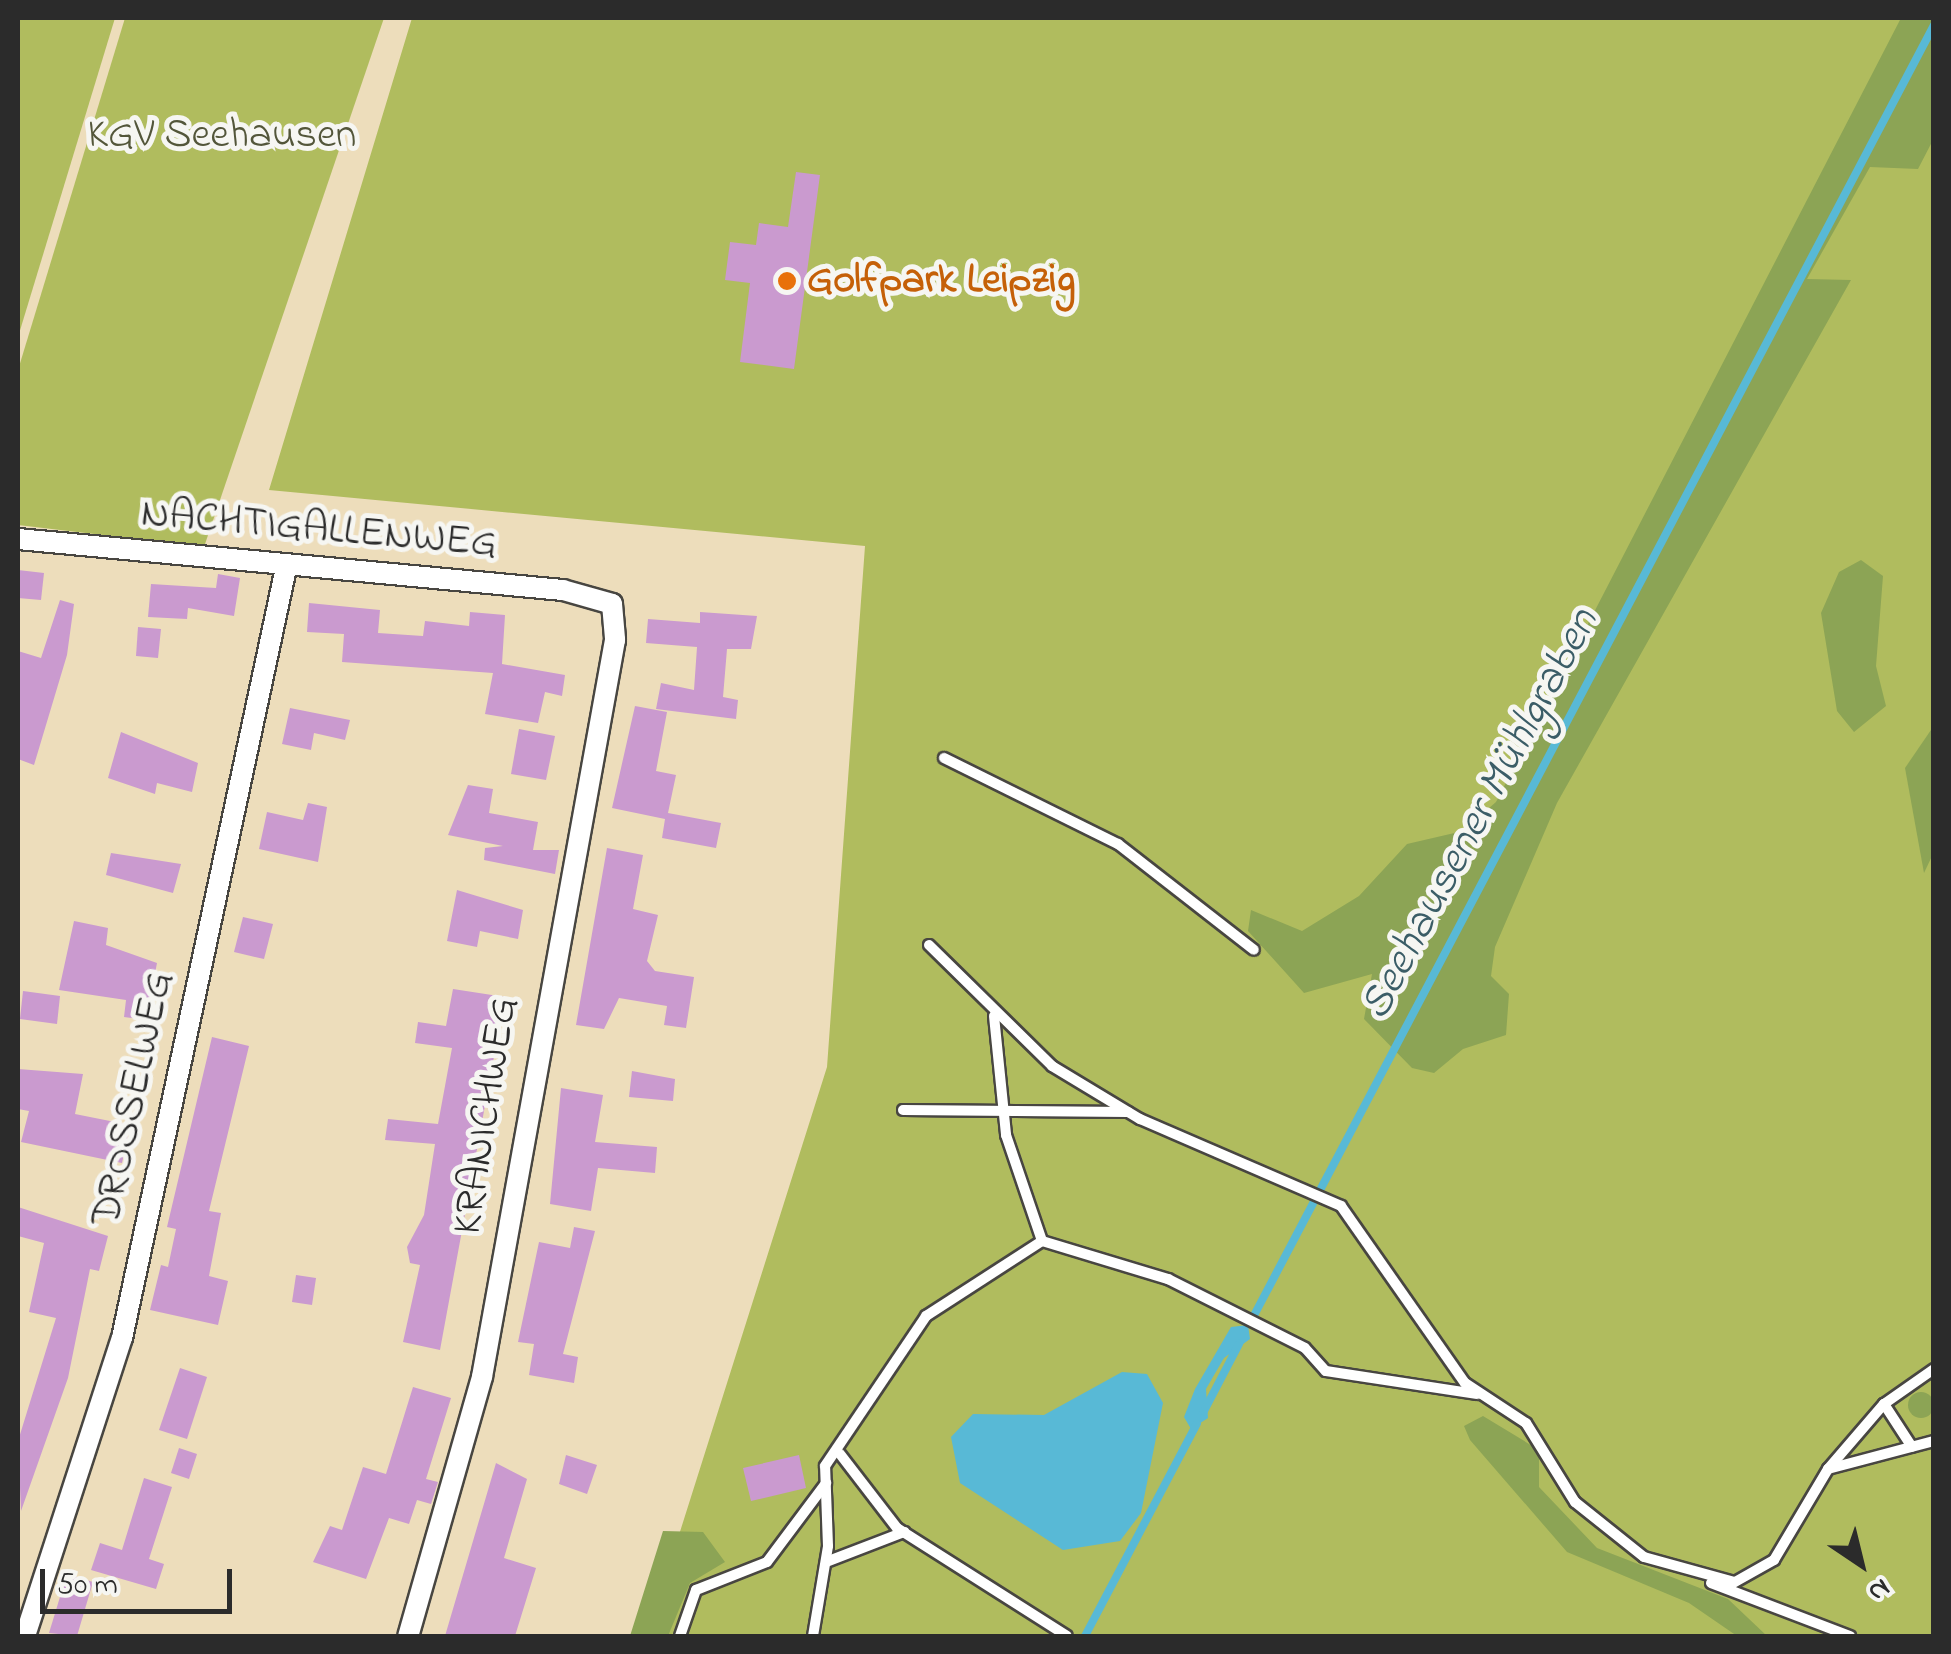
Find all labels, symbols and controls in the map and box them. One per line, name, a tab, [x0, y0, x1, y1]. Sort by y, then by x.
park label: KGV Seehausen	[88, 111, 356, 161]
place label: Golfpark Leipzig	[807, 256, 1075, 306]
marker: Golfpark Leipzig	[776, 270, 798, 292]
street label: NACHTIGALLENWEG	[139, 489, 499, 571]
water label: Seehausener Mühlgraben	[1350, 600, 1612, 1030]
street label: DROSSELWEG	[82, 967, 186, 1231]
street label: KRANICHWEG	[443, 994, 531, 1238]
north arrow	[1811, 1514, 1911, 1614]
scale bar	[45, 1549, 238, 1611]
text: 50 m	[57, 1564, 118, 1608]
text: N	[1859, 1567, 1898, 1611]

